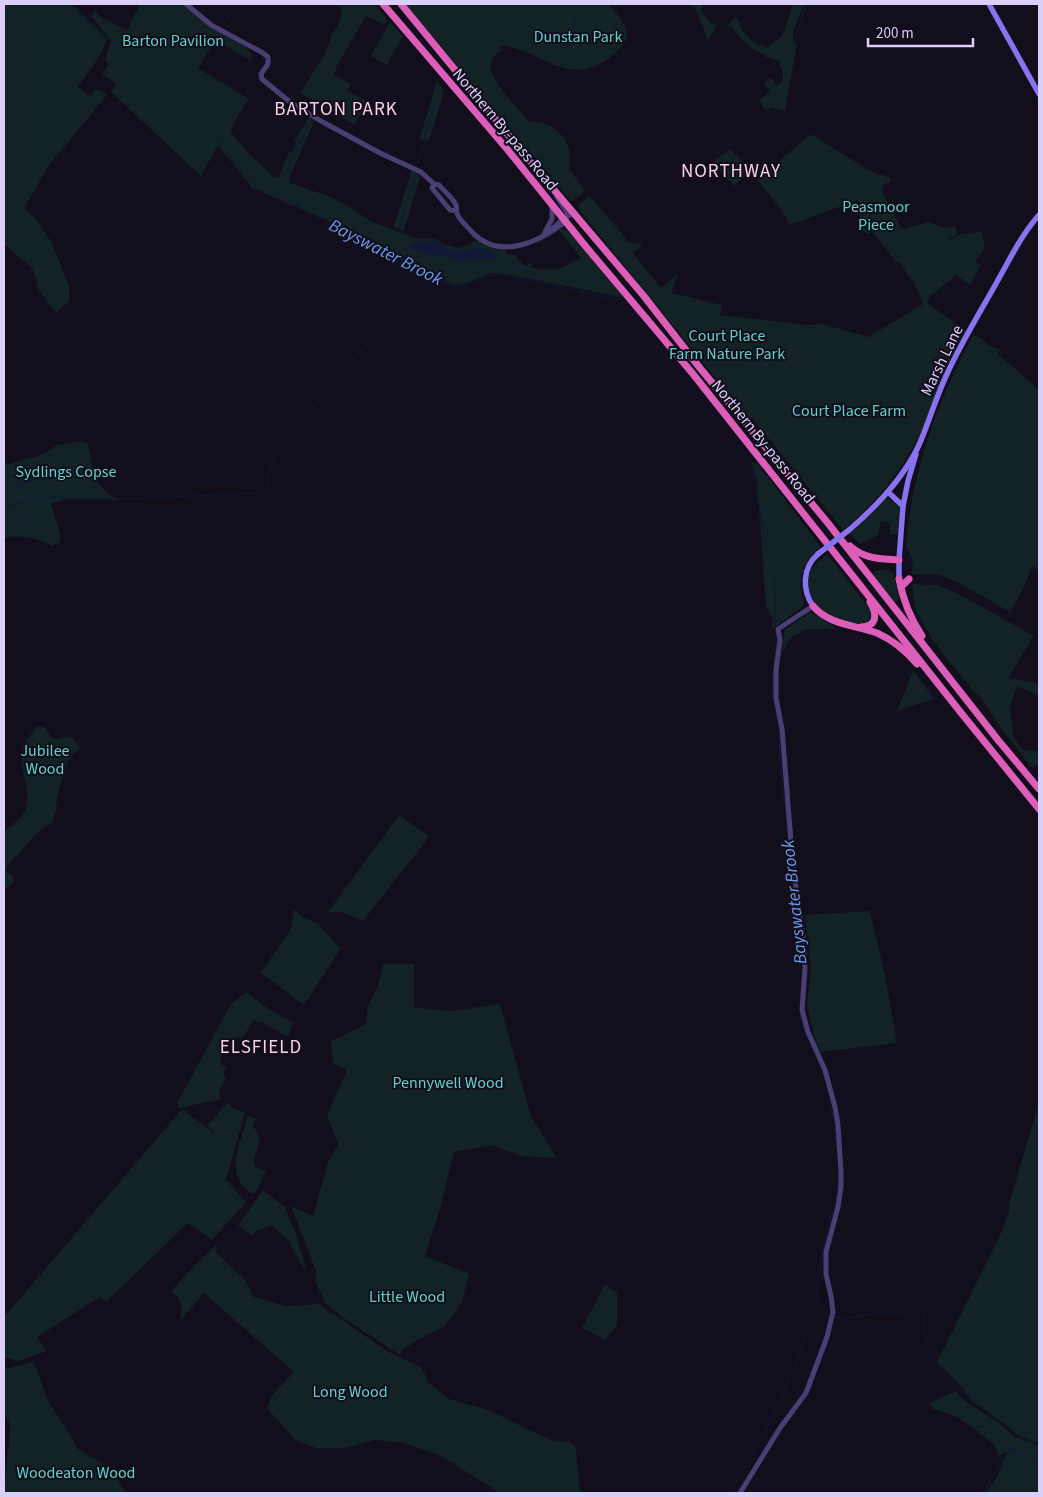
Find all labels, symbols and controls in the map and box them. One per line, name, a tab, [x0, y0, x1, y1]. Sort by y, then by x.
scale bar	[868, 15, 973, 47]
text: 200 m	[876, 23, 914, 44]
park label: Dunstan Park	[534, 26, 622, 48]
park label: Barton Pavilion	[122, 30, 224, 52]
street label: Northern By-pass Road	[447, 64, 563, 195]
district label: BARTON PARK	[274, 96, 398, 123]
district label: NORTHWAY	[681, 158, 781, 185]
park label: Peasmoor Piece	[842, 196, 910, 236]
water label: Bayswater Brook	[324, 213, 447, 292]
street label: Marsh Lane	[915, 321, 969, 400]
park label: Court Place Farm Nature Park	[669, 325, 785, 365]
street label: Northern By-pass Road	[706, 375, 820, 508]
park label: Court Place Farm	[792, 400, 906, 422]
park label: Sydlings Copse	[16, 461, 116, 483]
park label: Jubilee Wood	[20, 740, 70, 780]
water label: Bayswater Brook	[775, 838, 813, 965]
district label: ELSFIELD	[220, 1034, 302, 1061]
park label: Pennywell Wood	[392, 1072, 504, 1094]
park label: Little Wood	[369, 1286, 445, 1308]
park label: Long Wood	[312, 1381, 388, 1403]
park label: Woodeaton Wood	[17, 1462, 135, 1484]

